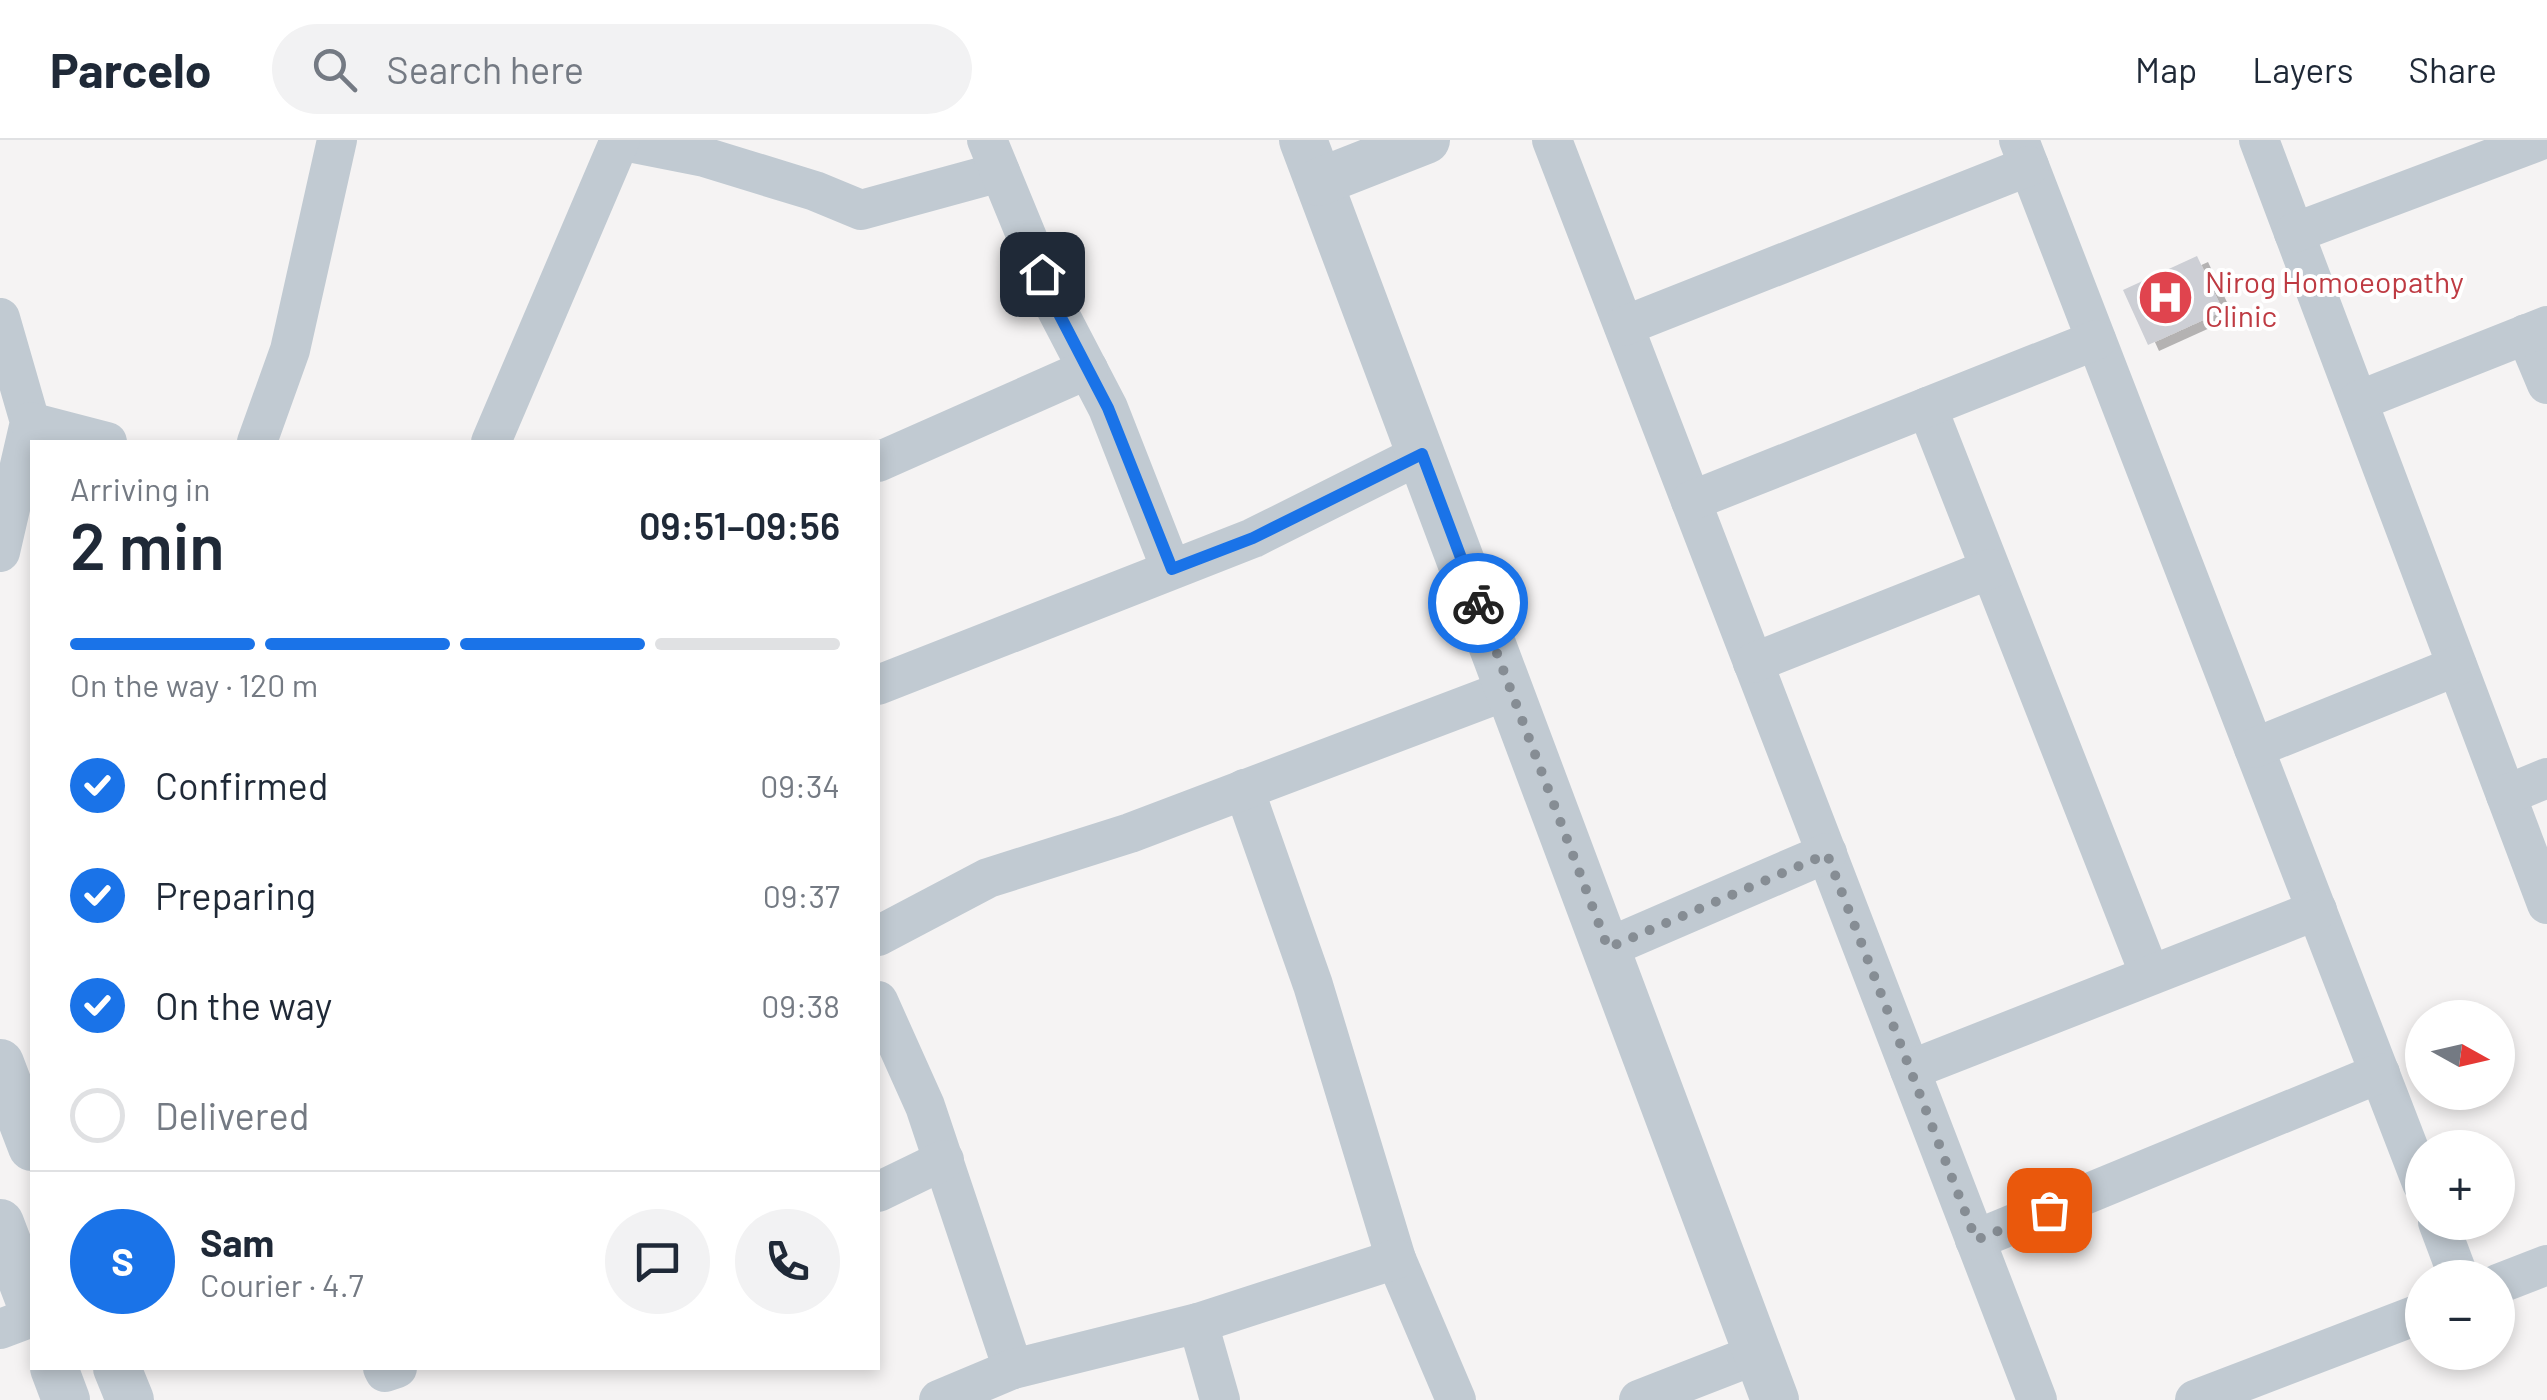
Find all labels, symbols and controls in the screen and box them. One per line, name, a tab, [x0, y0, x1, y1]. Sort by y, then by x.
search box	[272, 24, 972, 114]
text: Parcelo	[50, 40, 212, 98]
icon: search	[307, 42, 362, 97]
text: Search here	[387, 46, 584, 92]
text: Map	[2135, 48, 2197, 90]
text: Layers	[2252, 48, 2354, 90]
text: Share	[2409, 48, 2497, 90]
pin	[1000, 232, 1085, 317]
icon: home	[1015, 247, 1070, 302]
place label: Nirog Homoeopathy Clinic	[2205, 263, 2464, 333]
hospital icon: Nirog Homoeopathy Clinic	[2136, 268, 2196, 328]
text: Arriving in	[70, 469, 210, 507]
text: 09:51–09:56	[639, 502, 840, 548]
text: 2 min	[70, 505, 225, 583]
courier	[1428, 553, 1528, 653]
icon: bike	[1451, 576, 1506, 631]
text: On the way · 120 m	[70, 665, 318, 703]
icon: check	[70, 758, 125, 813]
text: Confirmed	[155, 762, 328, 808]
text: 09:34	[760, 766, 840, 804]
icon: check	[70, 868, 125, 923]
text: Preparing	[155, 872, 316, 918]
text: 09:37	[763, 876, 840, 914]
icon: check	[70, 978, 125, 1033]
text: On the way	[155, 982, 332, 1028]
text: 09:38	[761, 986, 840, 1024]
north arrow	[2405, 1000, 2515, 1110]
map controls	[2405, 1000, 2515, 1370]
text: Delivered	[155, 1092, 309, 1138]
button: +	[2405, 1130, 2515, 1240]
pin	[2007, 1168, 2092, 1253]
icon: bag	[2022, 1183, 2077, 1238]
button: chat	[605, 1209, 710, 1314]
button: phone	[735, 1209, 840, 1314]
text: Sam	[200, 1219, 274, 1265]
text: S	[111, 1238, 134, 1284]
button: −	[2405, 1260, 2515, 1370]
text: Courier · 4.7	[200, 1265, 364, 1303]

